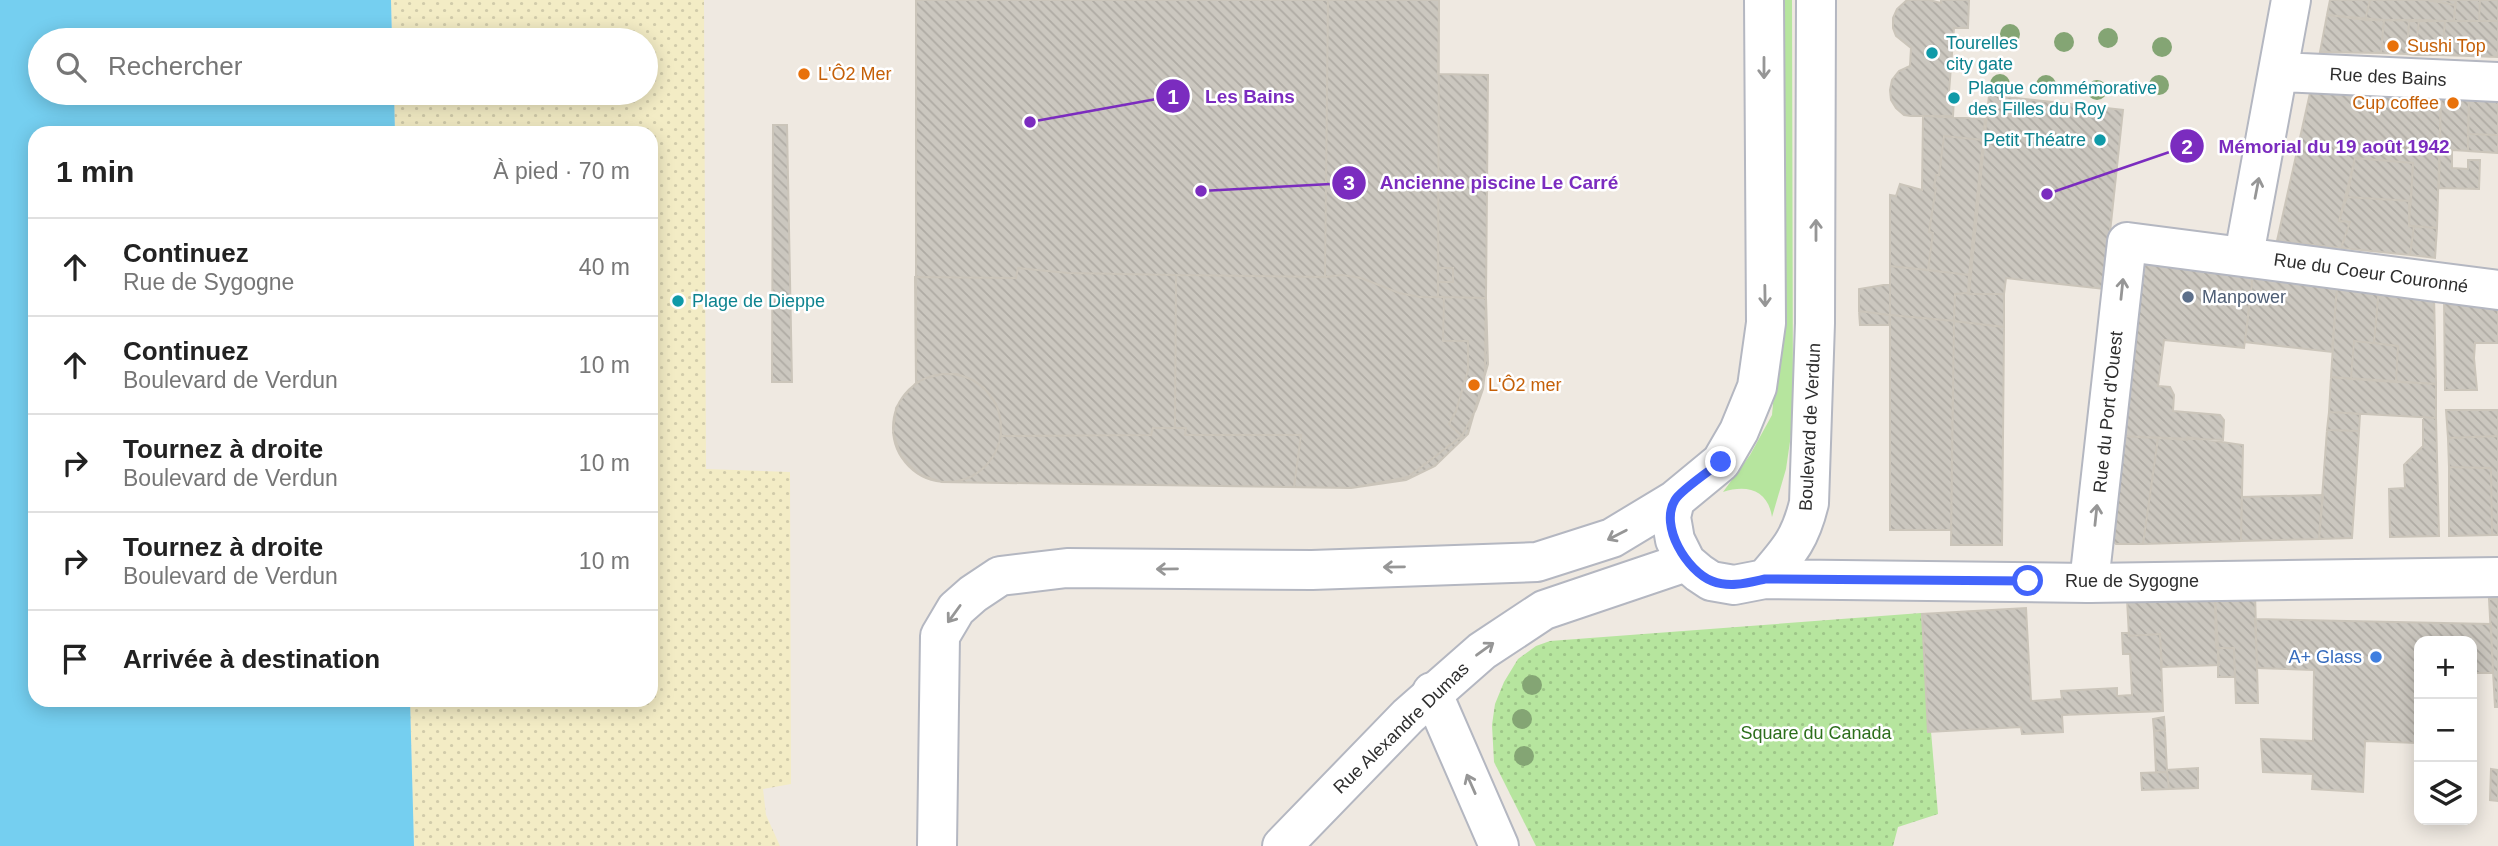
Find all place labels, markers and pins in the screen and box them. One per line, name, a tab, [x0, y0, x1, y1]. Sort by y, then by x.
place label: Tourelles city gate	[1946, 33, 2018, 74]
place label: Sushi Top	[2407, 36, 2486, 56]
marker: Sushi Top	[2385, 38, 2401, 54]
marker: Tourelles city gate	[1924, 45, 1940, 61]
place label: L'Ô2 Mer	[818, 63, 891, 84]
marker: L'Ô2 Mer	[796, 66, 812, 82]
callout: Les Bains	[1156, 76, 1309, 116]
place label: Plaque commémorative des Filles du Roy	[1968, 78, 2157, 119]
marker: Plaque commémorative des Filles du Roy	[1946, 90, 1962, 106]
place label: Cup coffee	[2352, 93, 2439, 113]
marker: Cup coffee	[2445, 95, 2461, 111]
callout: Mémorial du 19 août 1942	[2170, 126, 2464, 166]
place label: Petit Théatre	[1983, 130, 2086, 150]
marker: Petit Théatre	[2092, 132, 2108, 148]
callout: Ancienne piscine Le Carré	[1331, 163, 1633, 203]
place label: Manpower	[2202, 287, 2286, 307]
marker: Manpower	[2180, 289, 2196, 305]
place label: Plage de Dieppe	[692, 291, 825, 311]
marker: Plage de Dieppe	[670, 293, 686, 309]
place label: L'Ô2 mer	[1488, 374, 1561, 395]
marker: L'Ô2 mer	[1466, 377, 1482, 393]
place label: A+ Glass	[2288, 647, 2362, 667]
marker: A+ Glass	[2368, 649, 2384, 665]

